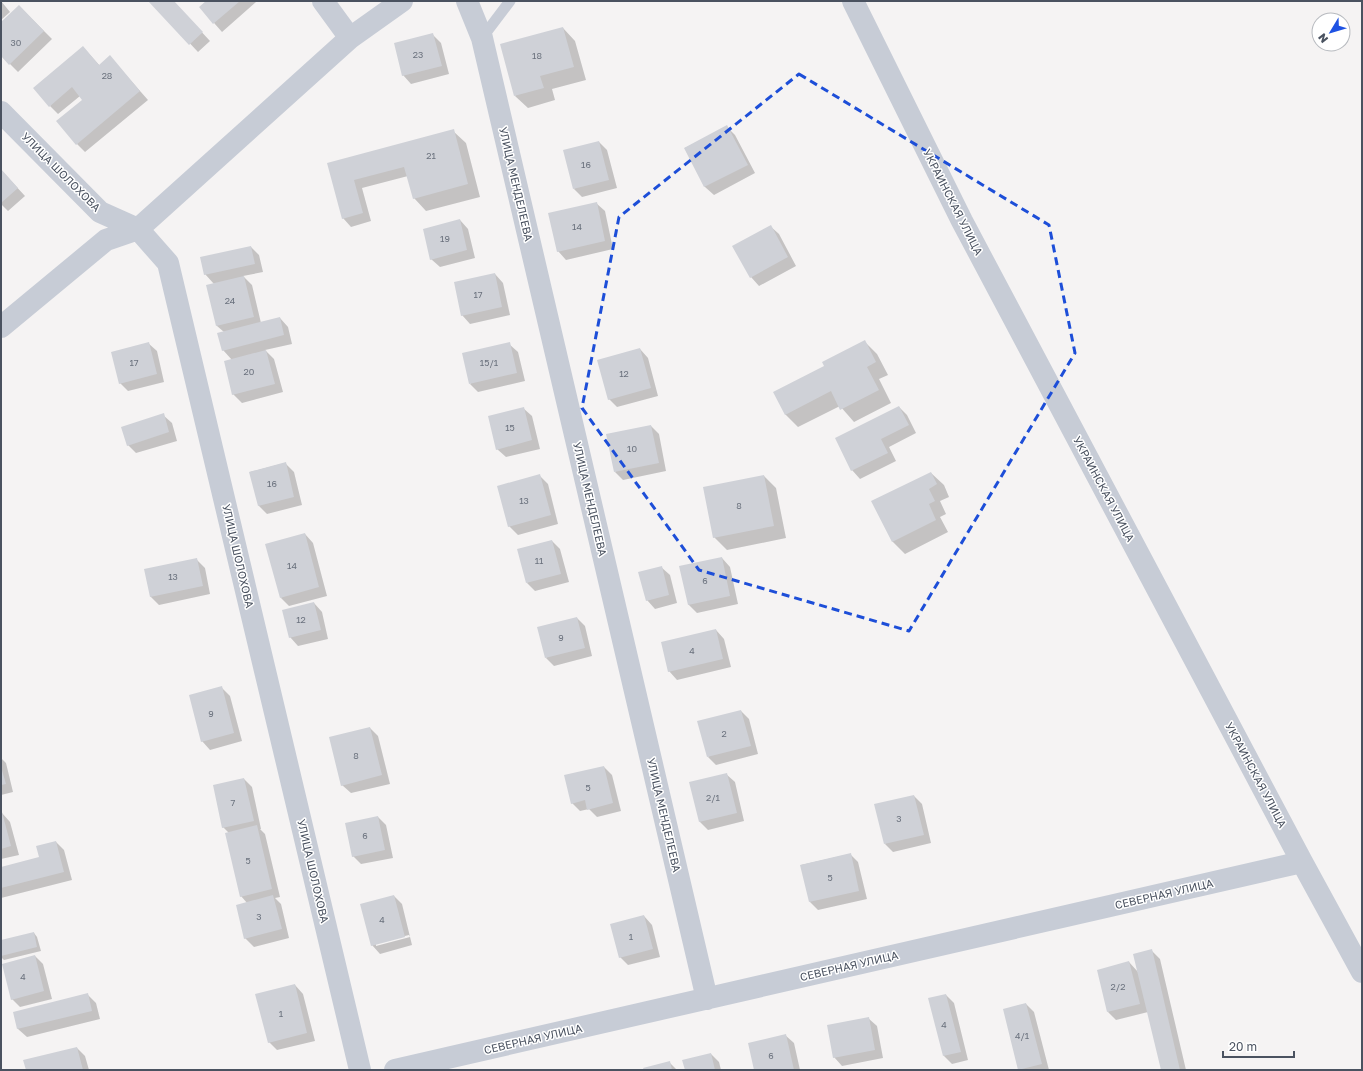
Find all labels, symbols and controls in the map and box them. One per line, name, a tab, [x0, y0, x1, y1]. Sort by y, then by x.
north arrow	[1311, 12, 1351, 52]
text: N	[1315, 31, 1330, 46]
house number: 30	[11, 37, 22, 48]
house number: 23	[413, 49, 423, 60]
house number: 18	[532, 50, 542, 61]
house number: 28	[102, 70, 112, 81]
street label: УЛИЦА МЕНДЕЛЕЕВА	[497, 125, 536, 243]
street label: УЛИЦА ШОЛОХОВА	[19, 130, 104, 214]
street label: УКРАИНСКАЯ УЛИЦА	[921, 146, 986, 258]
house number: 21	[426, 150, 436, 161]
house number: 16	[581, 159, 591, 170]
house number: 14	[572, 221, 582, 232]
house number: 19	[440, 233, 450, 244]
house number: 17	[473, 289, 483, 300]
house number: 24	[225, 295, 236, 306]
house number: 17	[129, 357, 139, 368]
house number: 15/1	[480, 357, 499, 368]
house number: 20	[244, 366, 255, 377]
house number: 12	[619, 368, 629, 379]
house number: 15	[505, 422, 515, 433]
street label: УКРАИНСКАЯ УЛИЦА	[1071, 434, 1138, 544]
street label: УЛИЦА МЕНДЕЛЕЕВА	[571, 440, 610, 558]
house number: 10	[627, 443, 637, 454]
house number: 16	[267, 478, 277, 489]
house number: 13	[519, 495, 529, 506]
house number: 8	[736, 500, 742, 511]
street label: УЛИЦА ШОЛОХОВА	[220, 503, 257, 610]
house number: 11	[535, 555, 544, 566]
house number: 14	[287, 560, 297, 571]
house number: 13	[168, 571, 178, 582]
house number: 6	[702, 575, 708, 586]
house number: 12	[296, 614, 306, 625]
house number: 9	[558, 632, 564, 643]
house number: 4	[689, 645, 695, 656]
house number: 9	[208, 708, 214, 719]
street label: УКРАИНСКАЯ УЛИЦА	[1223, 720, 1290, 830]
house number: 2	[721, 728, 727, 739]
house number: 8	[353, 750, 359, 761]
street label: УЛИЦА МЕНДЕЛЕЕВА	[645, 756, 684, 874]
house number: 5	[585, 782, 591, 793]
house number: 2/1	[706, 792, 721, 803]
house number: 7	[231, 797, 236, 808]
house number: 3	[896, 813, 902, 824]
street label: УЛИЦА ШОЛОХОВА	[295, 818, 332, 925]
house number: 6	[362, 830, 368, 841]
house number: 5	[245, 855, 251, 866]
house number: 5	[827, 872, 833, 883]
street label: СЕВЕРНАЯ УЛИЦА	[1113, 876, 1215, 911]
house number: 3	[256, 911, 262, 922]
house number: 4	[379, 914, 385, 925]
house number: 1	[629, 931, 634, 942]
street label: СЕВЕРНАЯ УЛИЦА	[798, 948, 900, 983]
house number: 4	[20, 971, 26, 982]
house number: 2/2	[1111, 981, 1125, 992]
house number: 1	[279, 1008, 284, 1019]
house number: 4	[941, 1019, 947, 1030]
street label: СЕВЕРНАЯ УЛИЦА	[482, 1021, 584, 1056]
house number: 4/1	[1015, 1030, 1030, 1041]
scale bar	[1223, 1033, 1294, 1059]
text: 20 m	[1229, 1039, 1257, 1054]
house number: 6	[768, 1050, 774, 1061]

